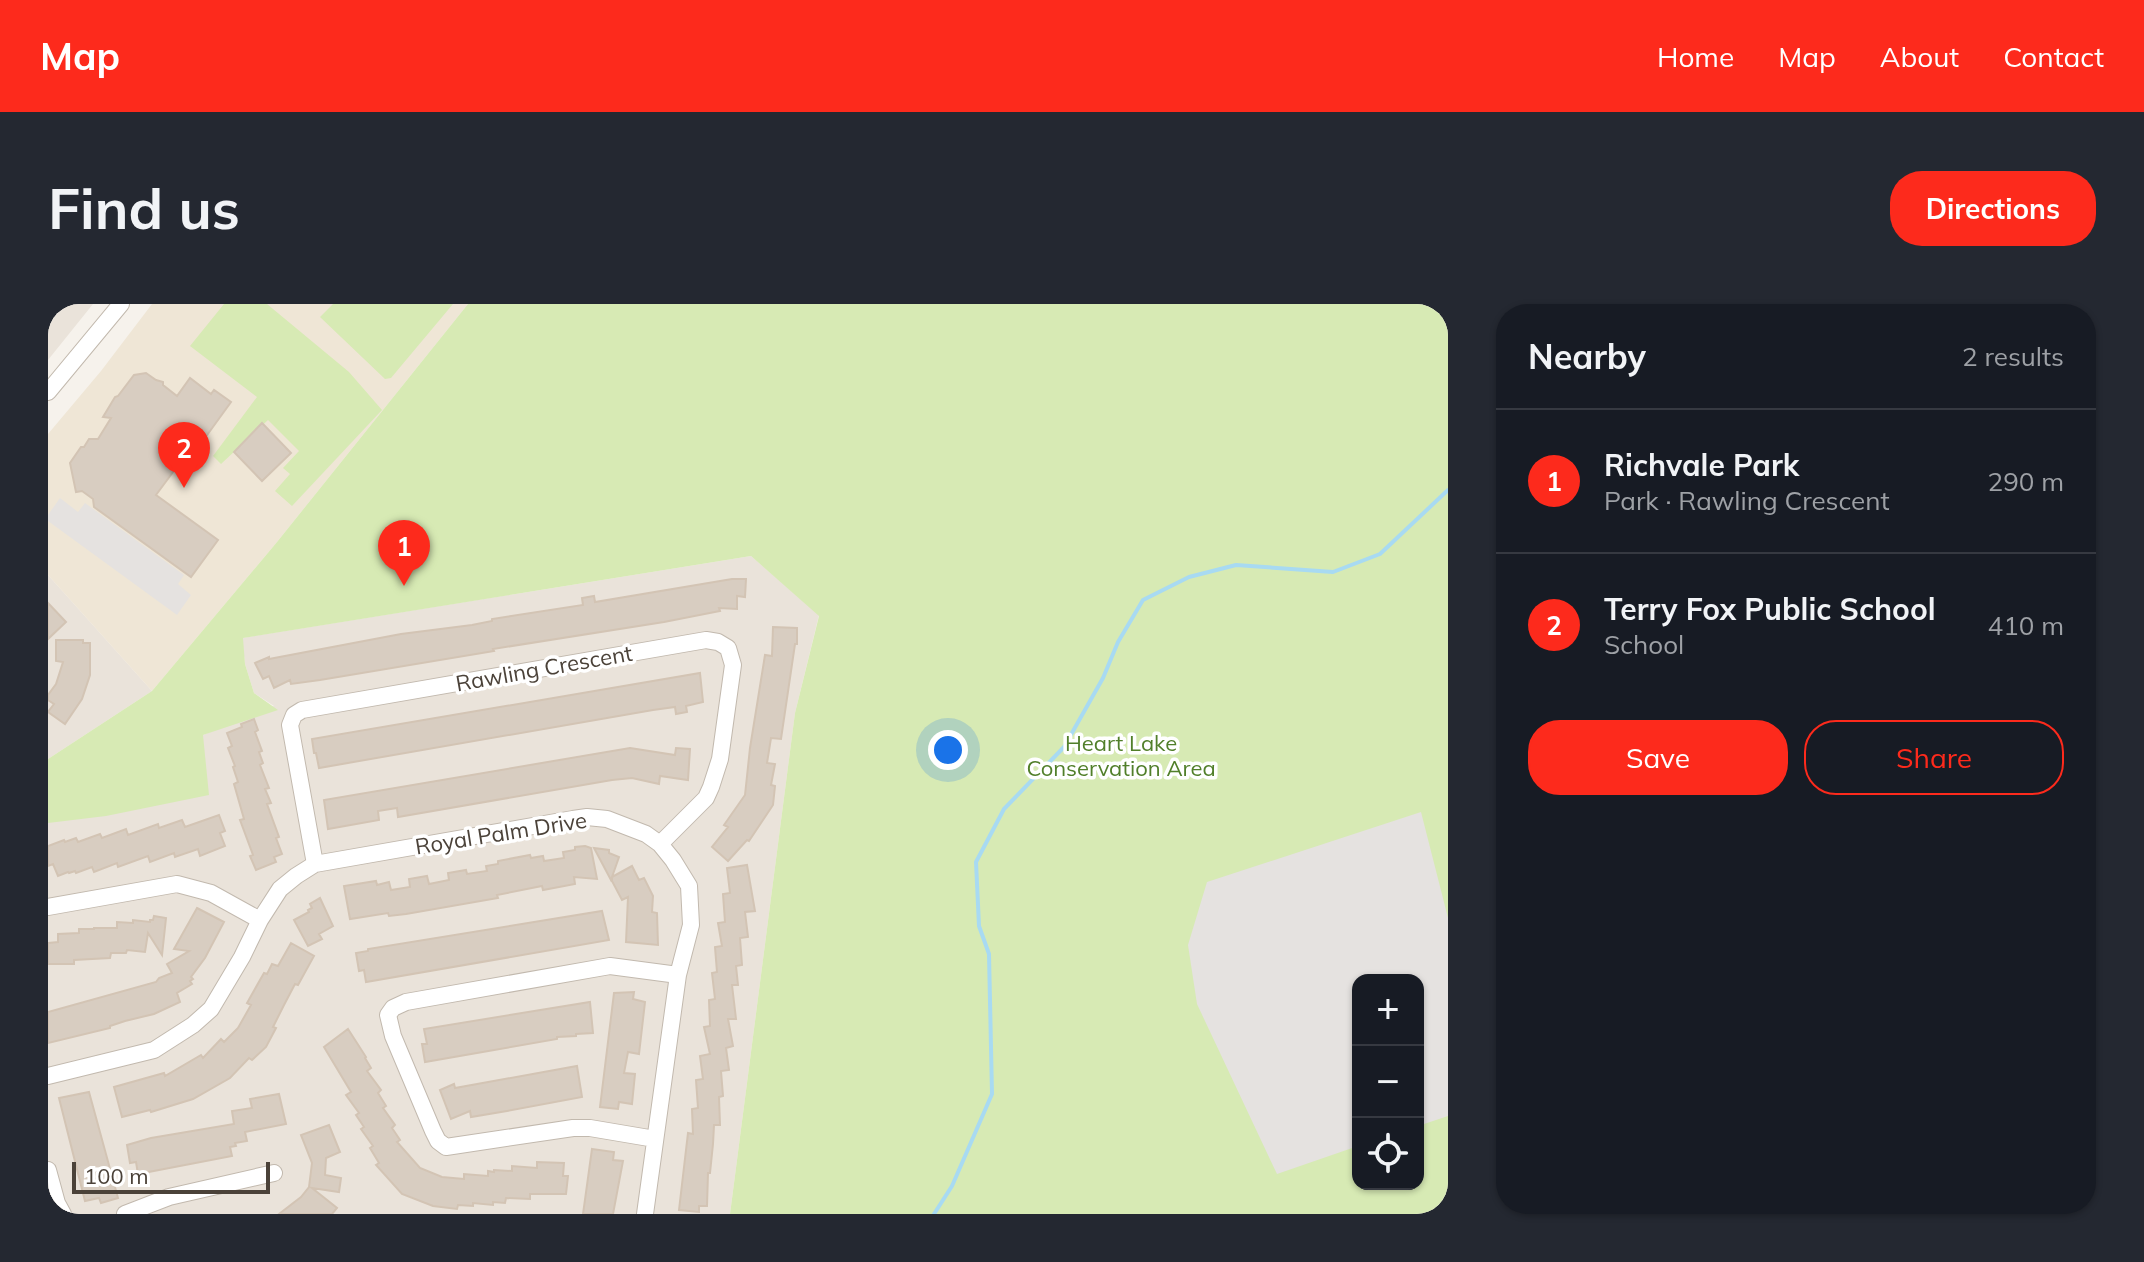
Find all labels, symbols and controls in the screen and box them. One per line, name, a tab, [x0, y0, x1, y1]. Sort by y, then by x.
text: Map	[40, 32, 120, 80]
text: Home	[1657, 39, 1734, 74]
text: Map	[1778, 39, 1836, 74]
text: About	[1880, 39, 1959, 74]
text: Contact	[2003, 39, 2104, 74]
button: Directions	[1890, 171, 2096, 246]
text: Find us	[48, 173, 240, 243]
text: Nearby	[1528, 335, 1646, 378]
text: 2 results	[1962, 340, 2064, 373]
pin: 2	[158, 422, 210, 488]
text: Richvale Park	[1604, 446, 1799, 484]
text: 1	[1546, 465, 1562, 498]
text: 290 m	[1988, 465, 2064, 498]
text: Park · Rawling Crescent	[1604, 484, 1890, 517]
pin: 1	[378, 520, 430, 586]
text: Terry Fox Public School	[1604, 590, 1935, 628]
text: 2	[1546, 609, 1562, 642]
text: 410 m	[1988, 609, 2064, 642]
text: School	[1604, 628, 1684, 661]
street label: Rawling Crescent	[454, 639, 635, 697]
button: Save	[1528, 720, 1788, 795]
button: Share	[1804, 720, 2064, 795]
park label: Heart Lake Conservation Area	[1026, 729, 1216, 782]
your location	[928, 730, 968, 770]
street label: Royal Palm Drive	[413, 806, 589, 860]
map controls	[1352, 974, 1424, 1190]
button: +	[1352, 974, 1424, 1046]
button: −	[1352, 1046, 1424, 1118]
button: locate	[1352, 1118, 1424, 1190]
scale bar	[72, 1158, 270, 1194]
text: 100 m	[84, 1162, 149, 1190]

